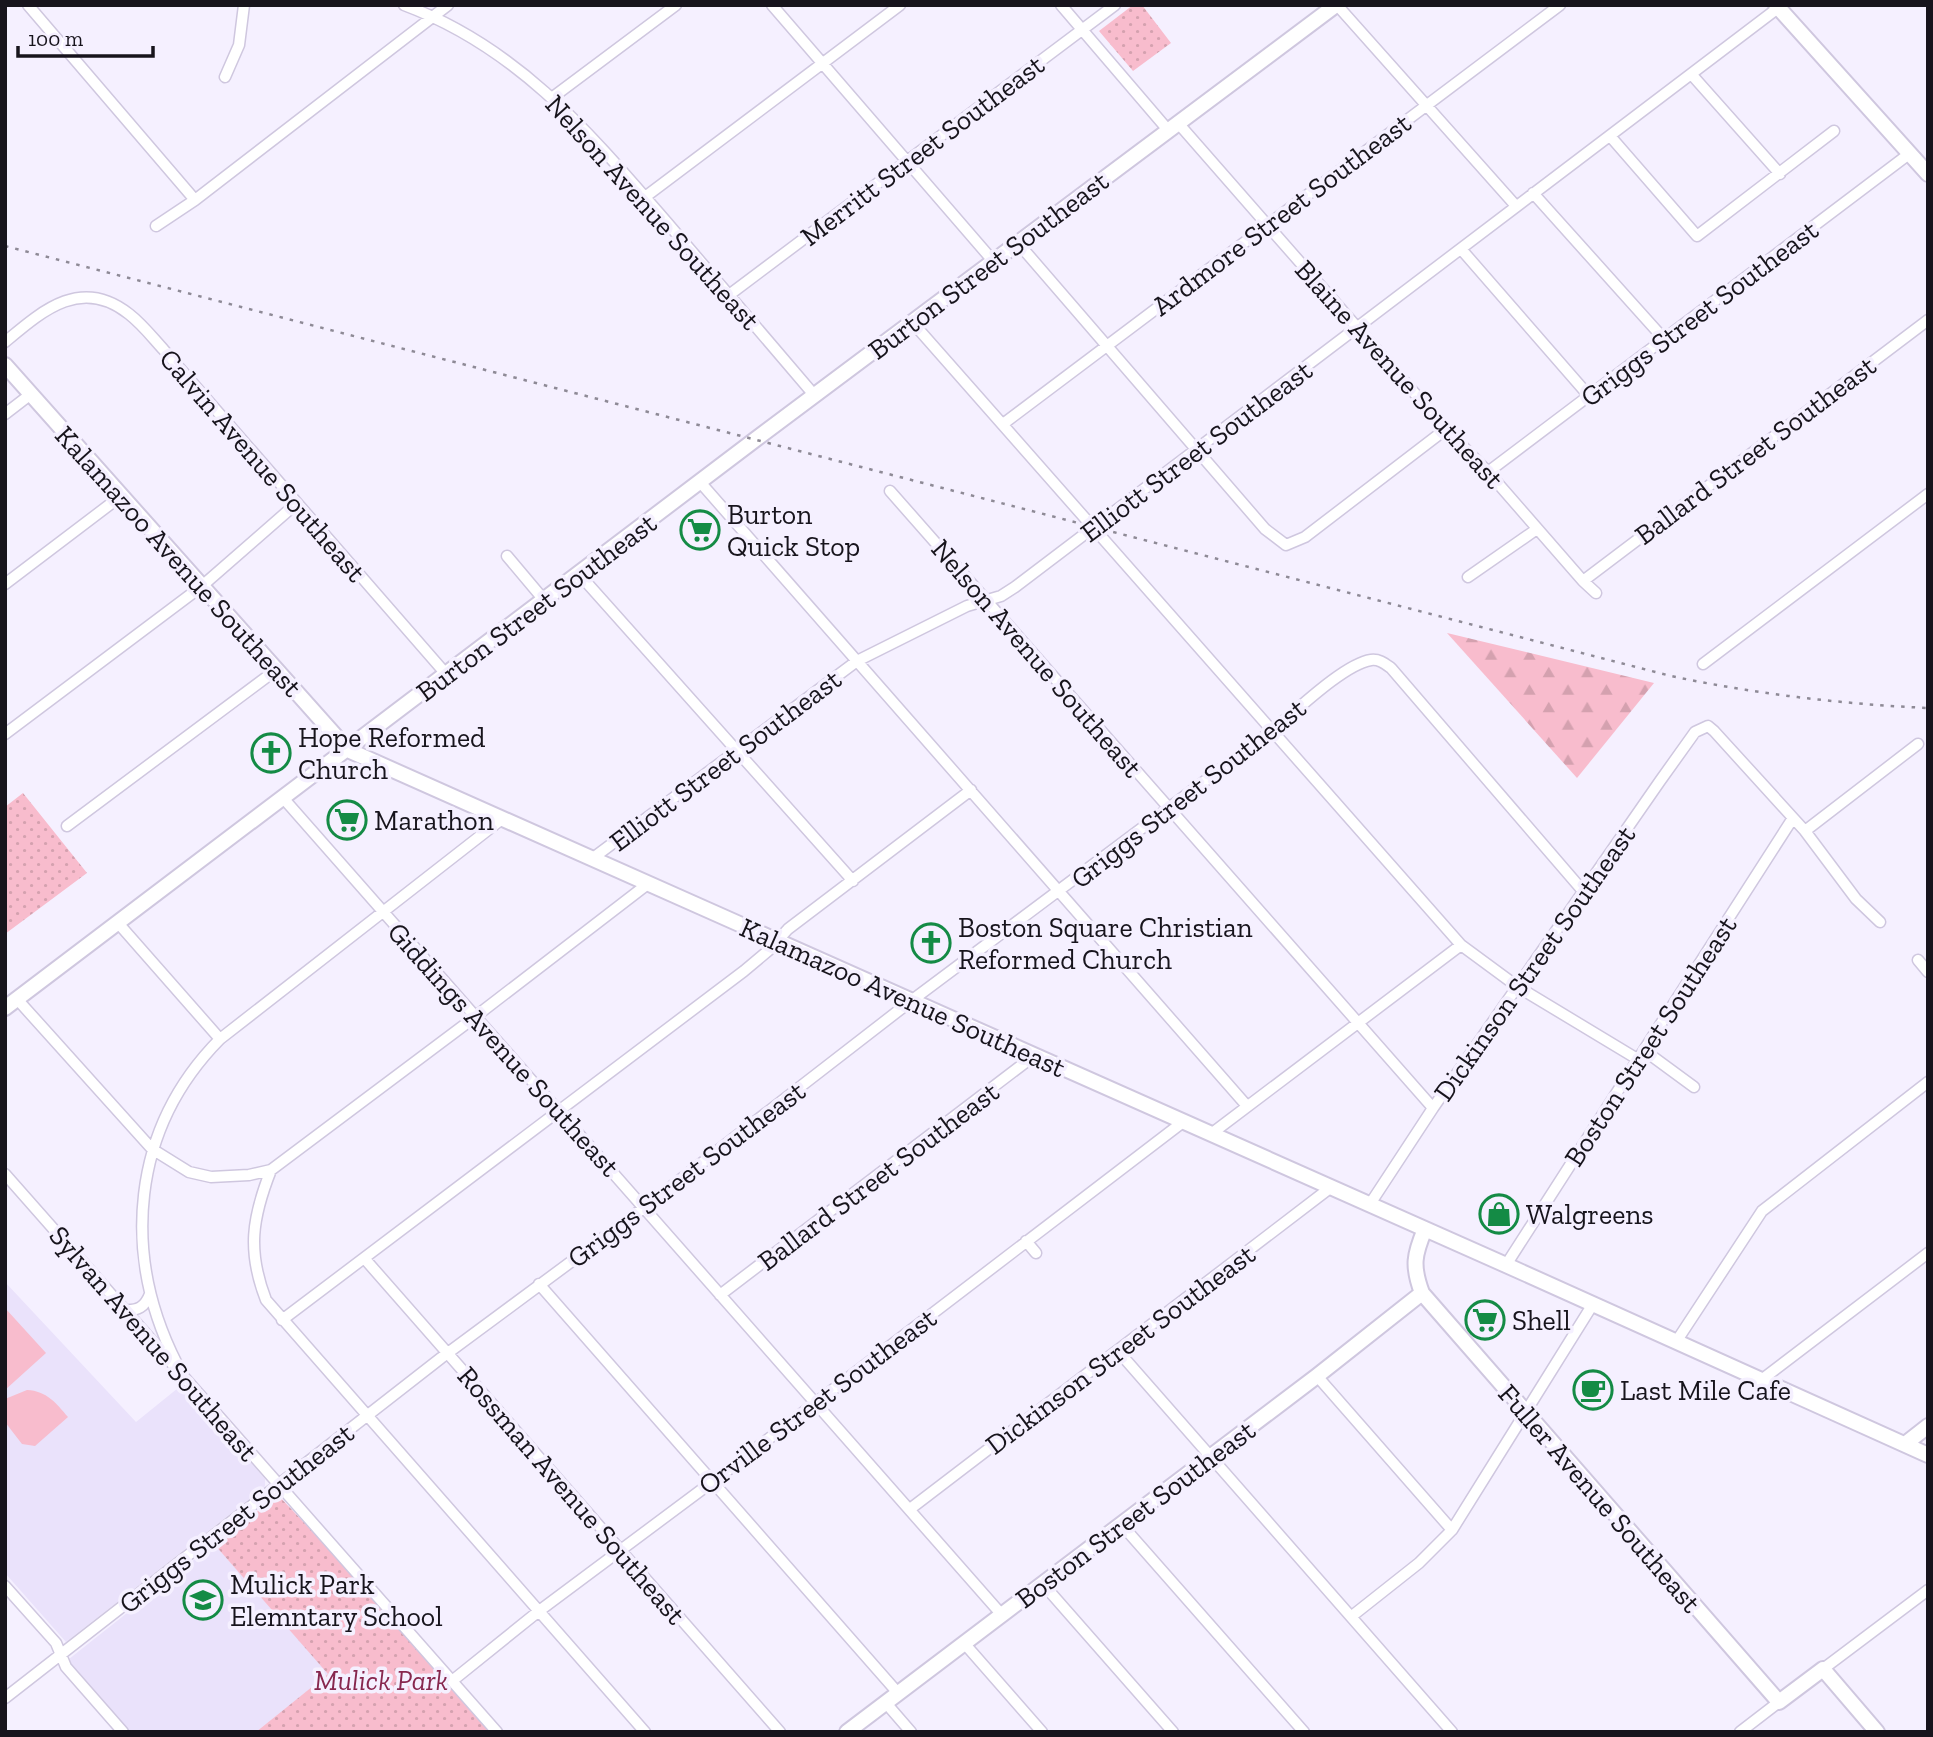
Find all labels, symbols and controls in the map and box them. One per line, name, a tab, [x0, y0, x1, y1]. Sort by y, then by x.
scale bar	[18, 14, 152, 58]
text: 100 m	[28, 26, 83, 51]
street label: Merritt Street Southeast	[794, 48, 1051, 253]
street label: Nelson Avenue Southeast	[539, 88, 767, 337]
street label: Ardmore Street Southeast	[1145, 106, 1418, 323]
street label: Burton Street Southeast	[862, 164, 1115, 366]
street label: Griggs Street Southeast	[1574, 213, 1825, 413]
street label: Blaine Avenue Southeast	[1288, 253, 1511, 496]
street label: Calvin Avenue Southeast	[152, 342, 373, 589]
street label: Ballard Street Southeast	[1628, 349, 1883, 552]
street label: Elliott Street Southeast	[1074, 353, 1319, 549]
street label: Kalamazoo Avenue Southeast	[48, 419, 309, 704]
place label: Burton Quick Stop	[727, 498, 860, 563]
street label: Burton Street Southeast	[410, 506, 663, 708]
supermarket icon: Burton Quick Stop	[679, 509, 721, 551]
street label: Nelson Avenue Southeast	[924, 533, 1149, 784]
street label: Elliott Street Southeast	[603, 662, 848, 858]
street label: Griggs Street Southeast	[1064, 691, 1313, 895]
place label: Hope Reformed Church	[298, 721, 485, 786]
church icon: Hope Reformed Church	[250, 732, 292, 774]
supermarket icon: Marathon	[326, 799, 368, 841]
place label: Marathon	[374, 804, 494, 837]
street label: Dickinson Street Southeast	[1427, 819, 1642, 1107]
street label: Boston Street Southeast	[1557, 910, 1744, 1172]
street label: Kalamazoo Avenue Southeast	[735, 911, 1071, 1085]
place label: Boston Square Christian Reformed Church	[958, 911, 1253, 976]
street label: Giddings Avenue Southeast	[381, 916, 627, 1184]
church icon: Boston Square Christian Reformed Church	[910, 922, 952, 964]
street label: Griggs Street Southeast	[561, 1074, 812, 1274]
street label: Ballard Street Southeast	[751, 1075, 1006, 1278]
shop icon: Walgreens	[1478, 1193, 1520, 1235]
place label: Walgreens	[1526, 1198, 1654, 1231]
street label: Sylvan Avenue Southeast	[43, 1219, 265, 1468]
street label: Dickinson Street Southeast	[979, 1237, 1262, 1461]
supermarket icon: Shell	[1464, 1299, 1506, 1341]
street label: Orville Street Southeast	[692, 1301, 943, 1502]
place label: Shell	[1512, 1304, 1571, 1337]
street label: Rossman Avenue Southeast	[451, 1360, 693, 1631]
cafe icon: Last Mile Cafe	[1572, 1369, 1614, 1411]
place label: Last Mile Cafe	[1620, 1374, 1791, 1407]
street label: Fuller Avenue Southeast	[1491, 1377, 1708, 1620]
street label: Boston Street Southeast	[1009, 1413, 1262, 1615]
street label: Griggs Street Southeast	[112, 1416, 361, 1620]
place label: Mulick Park Elemntary School	[230, 1568, 443, 1633]
school or university icon: Mulick Park Elemntary School	[182, 1579, 224, 1621]
park label: Mulick Park	[314, 1664, 448, 1697]

